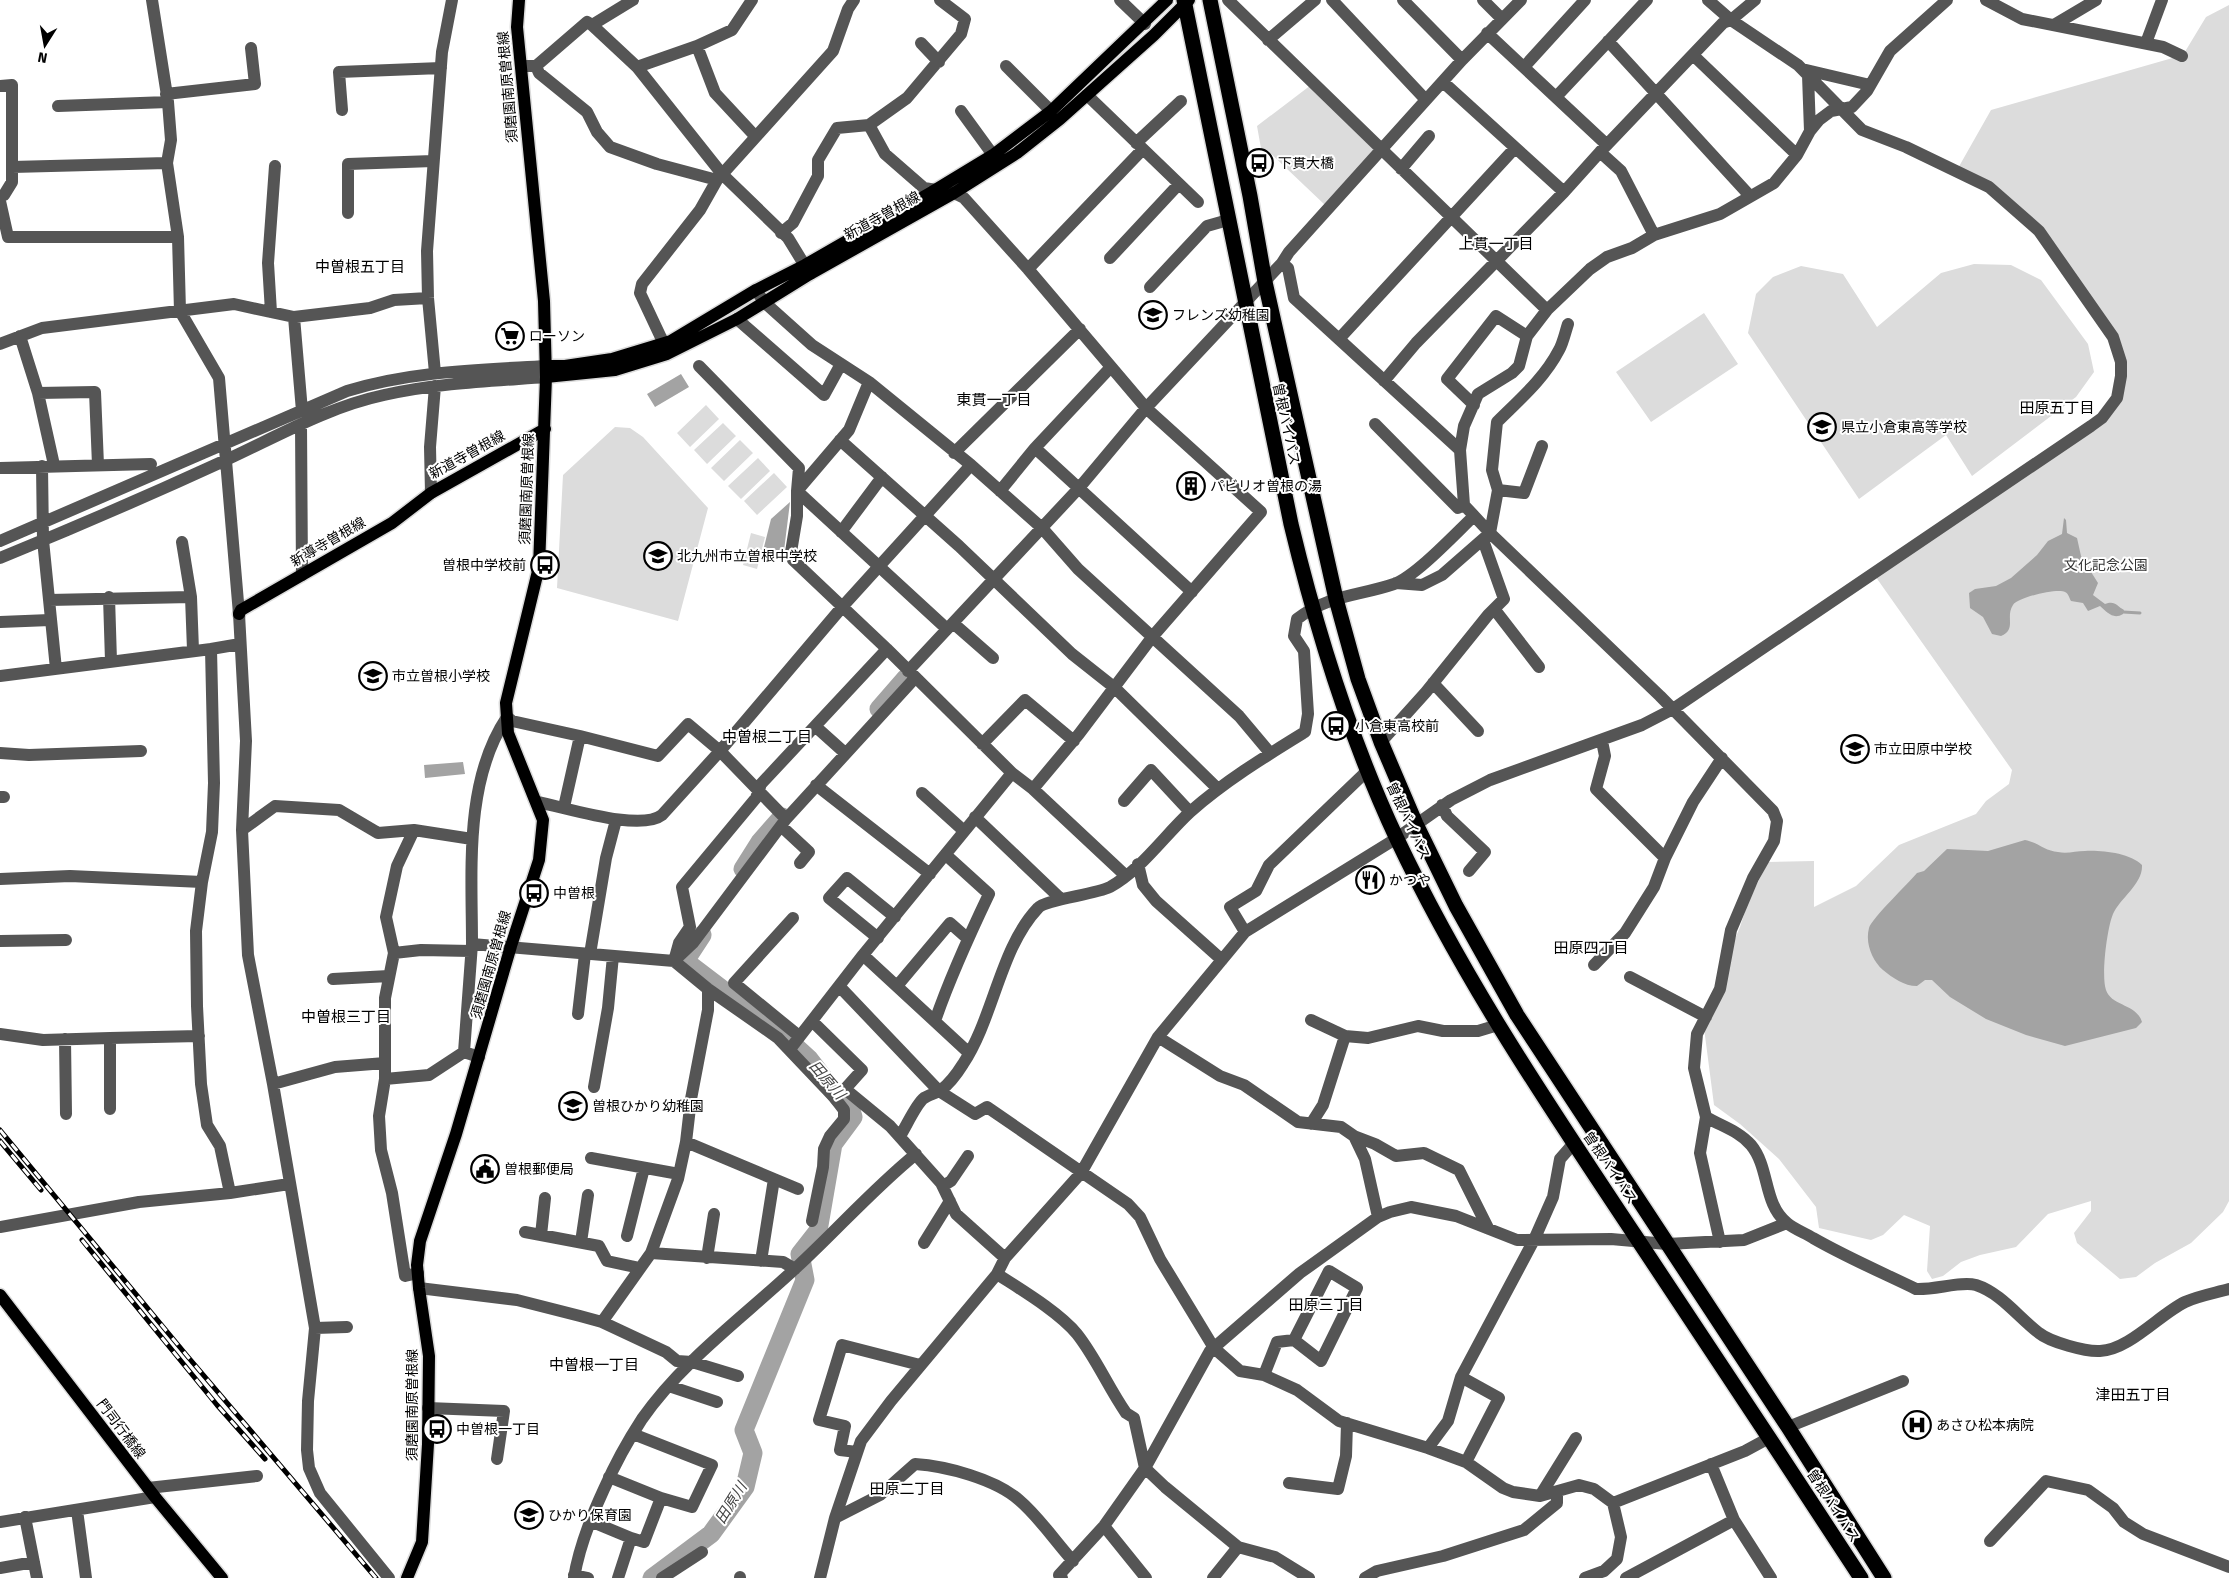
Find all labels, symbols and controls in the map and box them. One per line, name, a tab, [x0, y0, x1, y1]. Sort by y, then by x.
north arrow	[20, 20, 70, 70]
street label: 須磨園南原曽根線	[495, 30, 521, 144]
text: N	[36, 48, 49, 67]
bus stop icon: 下貫大橋	[1244, 148, 1274, 178]
place label: 下貫大橋	[1278, 155, 1334, 172]
street label: 新道寺曽根線	[841, 188, 923, 244]
district label: 上貫一丁目	[1458, 235, 1534, 253]
district label: 中曽根五丁目	[315, 258, 405, 276]
school or university icon: フレンズ幼稚園	[1138, 300, 1168, 330]
place label: フレンズ幼稚園	[1172, 307, 1270, 324]
supermarket icon: ローソン	[495, 321, 525, 351]
place label: ローソン	[529, 328, 585, 345]
street label: 曽根バイパス	[1269, 381, 1303, 467]
district label: 東貫一丁目	[956, 391, 1032, 409]
district label: 田原五丁目	[2019, 399, 2095, 417]
school or university icon: 県立小倉東高等学校	[1807, 412, 1837, 442]
place label: 県立小倉東高等学校	[1841, 419, 1967, 436]
street label: 新道寺曽根線	[426, 427, 508, 483]
street label: 須磨園南原曽根線	[517, 433, 537, 545]
building icon: パビリオ曽根の湯	[1176, 471, 1206, 501]
place label: パビリオ曽根の湯	[1210, 478, 1322, 495]
street label: 新導寺曽根線	[287, 514, 369, 570]
school or university icon: 北九州市立曽根中学校	[643, 541, 673, 571]
place label: 北九州市立曽根中学校	[677, 548, 817, 565]
bus stop icon: 曽根中学校前	[530, 550, 560, 580]
place label: 曽根中学校前	[442, 557, 526, 574]
park label: 文化記念公園	[2064, 557, 2148, 574]
school or university icon: 市立曽根小学校	[358, 661, 388, 691]
place label: 市立曽根小学校	[392, 668, 490, 685]
bus stop icon: 小倉東高校前	[1321, 711, 1351, 741]
place label: 小倉東高校前	[1355, 718, 1439, 735]
district label: 中曽根二丁目	[722, 728, 812, 746]
school or university icon: 市立田原中学校	[1840, 734, 1870, 764]
place label: 市立田原中学校	[1874, 741, 1972, 758]
street label: 曽根バイパス	[1383, 779, 1433, 863]
restaurant icon: かつや	[1355, 865, 1385, 895]
place label: かつや	[1389, 872, 1431, 889]
bus stop icon: 中曽根	[519, 878, 549, 908]
place label: 中曽根	[553, 885, 595, 902]
street label: 須磨園南原曽根線	[467, 909, 515, 1021]
district label: 田原四丁目	[1553, 939, 1629, 957]
district label: 中曽根三丁目	[301, 1008, 391, 1026]
water label: 田原川	[805, 1057, 850, 1104]
school or university icon: 曽根ひかり幼稚園	[558, 1091, 588, 1121]
place label: 曽根ひかり幼稚園	[592, 1098, 704, 1115]
street label: 曽根バイパス	[1580, 1129, 1640, 1207]
public building icon: 曽根郵便局	[470, 1154, 500, 1184]
place label: 曽根郵便局	[504, 1161, 574, 1178]
district label: 田原三丁目	[1288, 1296, 1364, 1314]
street label: 須磨園南原曽根線	[404, 1349, 421, 1461]
district label: 中曽根一丁目	[549, 1356, 639, 1374]
district label: 津田五丁目	[2095, 1386, 2171, 1404]
street label: 門司行橋線	[93, 1396, 149, 1462]
hospital icon: あさひ松本病院	[1902, 1410, 1932, 1440]
bus stop icon: 中曽根一丁目	[422, 1414, 452, 1444]
place label: あさひ松本病院	[1936, 1417, 2034, 1434]
place label: 中曽根一丁目	[456, 1421, 540, 1438]
street label: 曽根バイパス	[1803, 1466, 1863, 1546]
water label: 田原川	[711, 1477, 752, 1527]
district label: 田原二丁目	[869, 1480, 945, 1498]
school or university icon: ひかり保育園	[514, 1500, 544, 1530]
place label: ひかり保育園	[548, 1507, 632, 1524]

